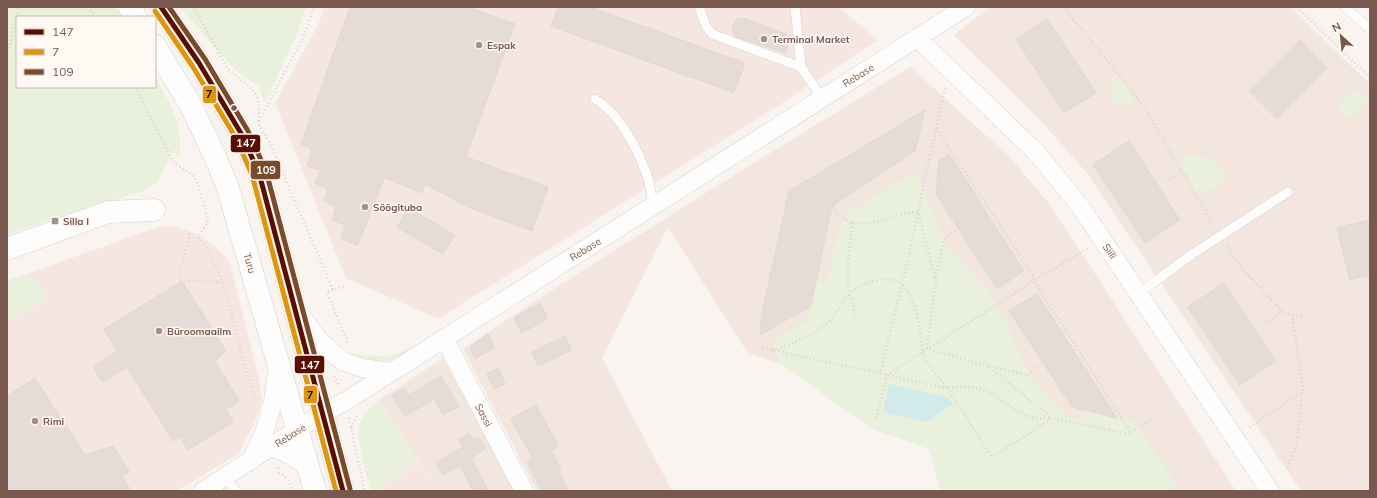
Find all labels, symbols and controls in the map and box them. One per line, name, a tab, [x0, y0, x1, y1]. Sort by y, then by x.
legend	[16, 16, 156, 88]
north arrow	[1321, 16, 1361, 56]
text: N	[1330, 19, 1343, 35]
text: 147	[52, 24, 74, 39]
place label: Terminal Market	[772, 33, 850, 46]
marker: Terminal Market	[759, 34, 769, 44]
place label: Espak	[487, 39, 516, 52]
marker: Espak	[474, 40, 484, 50]
text: 7	[52, 44, 59, 59]
street label: Rebase	[840, 61, 876, 90]
text: 109	[52, 64, 74, 79]
line badge: 7	[202, 85, 217, 104]
text: 7	[206, 87, 213, 101]
unlabelled marker	[229, 103, 239, 113]
line badge: 147	[230, 134, 261, 153]
text: 147	[236, 136, 256, 150]
line badge: 109	[250, 160, 281, 180]
text: 109	[256, 163, 276, 177]
place label: Söögituba	[373, 201, 422, 214]
marker: Söögituba	[360, 202, 370, 212]
place label: Silla I	[63, 215, 89, 228]
marker: Silla I	[50, 216, 60, 226]
street label: Rebase	[567, 235, 603, 264]
street label: Siili	[1100, 241, 1119, 261]
street label: Turu	[240, 251, 259, 275]
place label: Büroomaailm	[167, 325, 231, 338]
marker: Büroomaailm	[154, 326, 164, 336]
line badge: 147	[294, 355, 325, 374]
text: 147	[300, 358, 320, 372]
line badge: 7	[303, 385, 318, 404]
text: 7	[307, 388, 314, 402]
street label: Sassi	[472, 401, 495, 429]
place label: Rimi	[43, 415, 64, 428]
marker: Rimi	[30, 416, 40, 426]
street label: Rebase	[272, 421, 308, 450]

